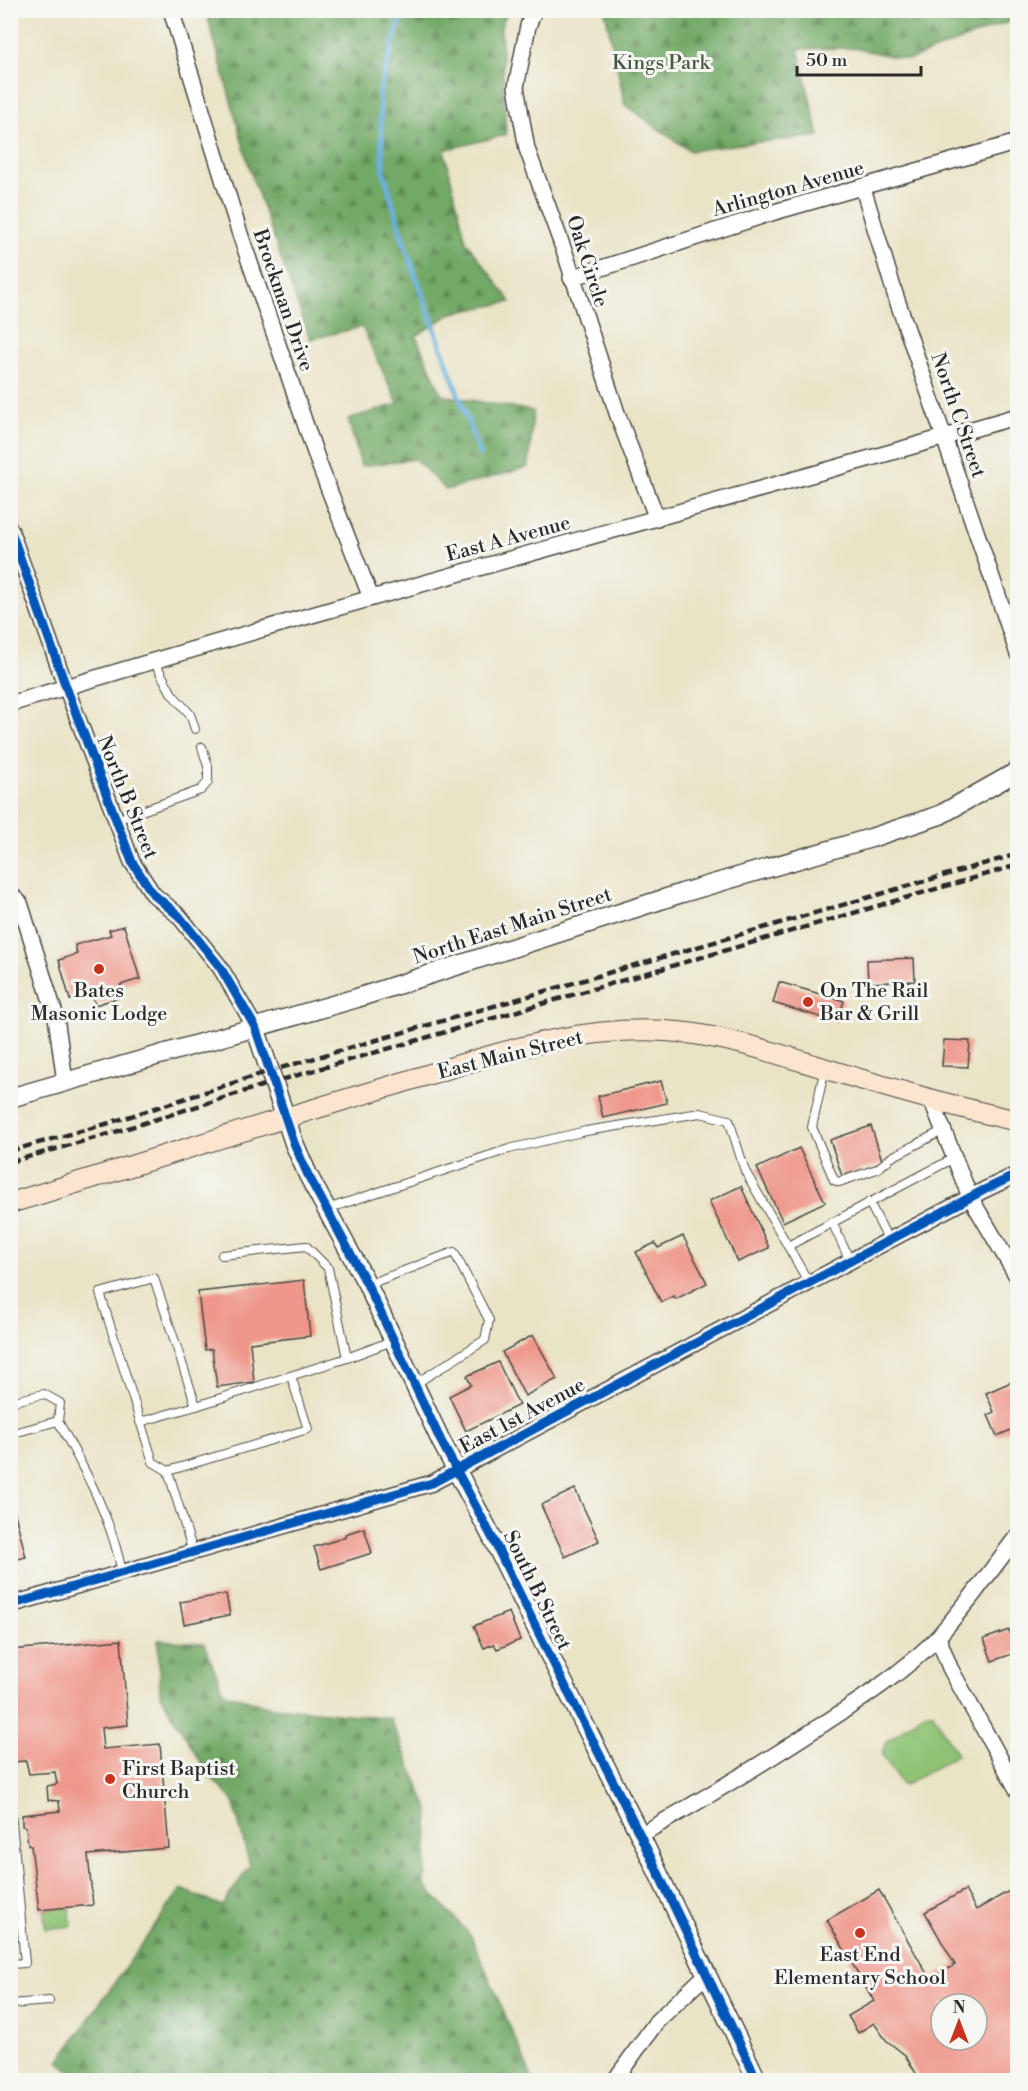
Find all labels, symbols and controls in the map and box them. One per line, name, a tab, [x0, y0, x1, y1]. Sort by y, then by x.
scale bar	[797, 39, 922, 77]
text: 50 m	[806, 49, 848, 72]
park label: Kings Park	[612, 51, 712, 76]
street label: Arlington Avenue	[709, 156, 867, 223]
street label: Oak Circle	[560, 212, 613, 311]
street label: Brockman Drive	[246, 225, 319, 375]
street label: North C Street	[924, 350, 991, 481]
street label: East A Avenue	[443, 511, 573, 568]
street label: North B Street	[90, 732, 163, 863]
street label: North East Main Street	[410, 883, 615, 970]
marker: Bates Masonic Lodge	[92, 962, 106, 976]
place label: Bates Masonic Lodge	[31, 979, 167, 1027]
place label: On The Rail Bar & Grill	[819, 979, 929, 1027]
marker: On The Rail Bar & Grill	[801, 995, 815, 1009]
street label: East Main Street	[435, 1025, 586, 1086]
street label: East 1st Avenue	[456, 1373, 590, 1460]
street label: South B Street	[497, 1527, 576, 1655]
place label: First Baptist Church	[122, 1757, 236, 1805]
marker: First Baptist Church	[103, 1772, 117, 1786]
marker: East End Elementary School	[853, 1926, 867, 1940]
place label: East End Elementary School	[774, 1943, 946, 1991]
north arrow	[929, 1992, 989, 2052]
text: N	[953, 1998, 966, 2018]

